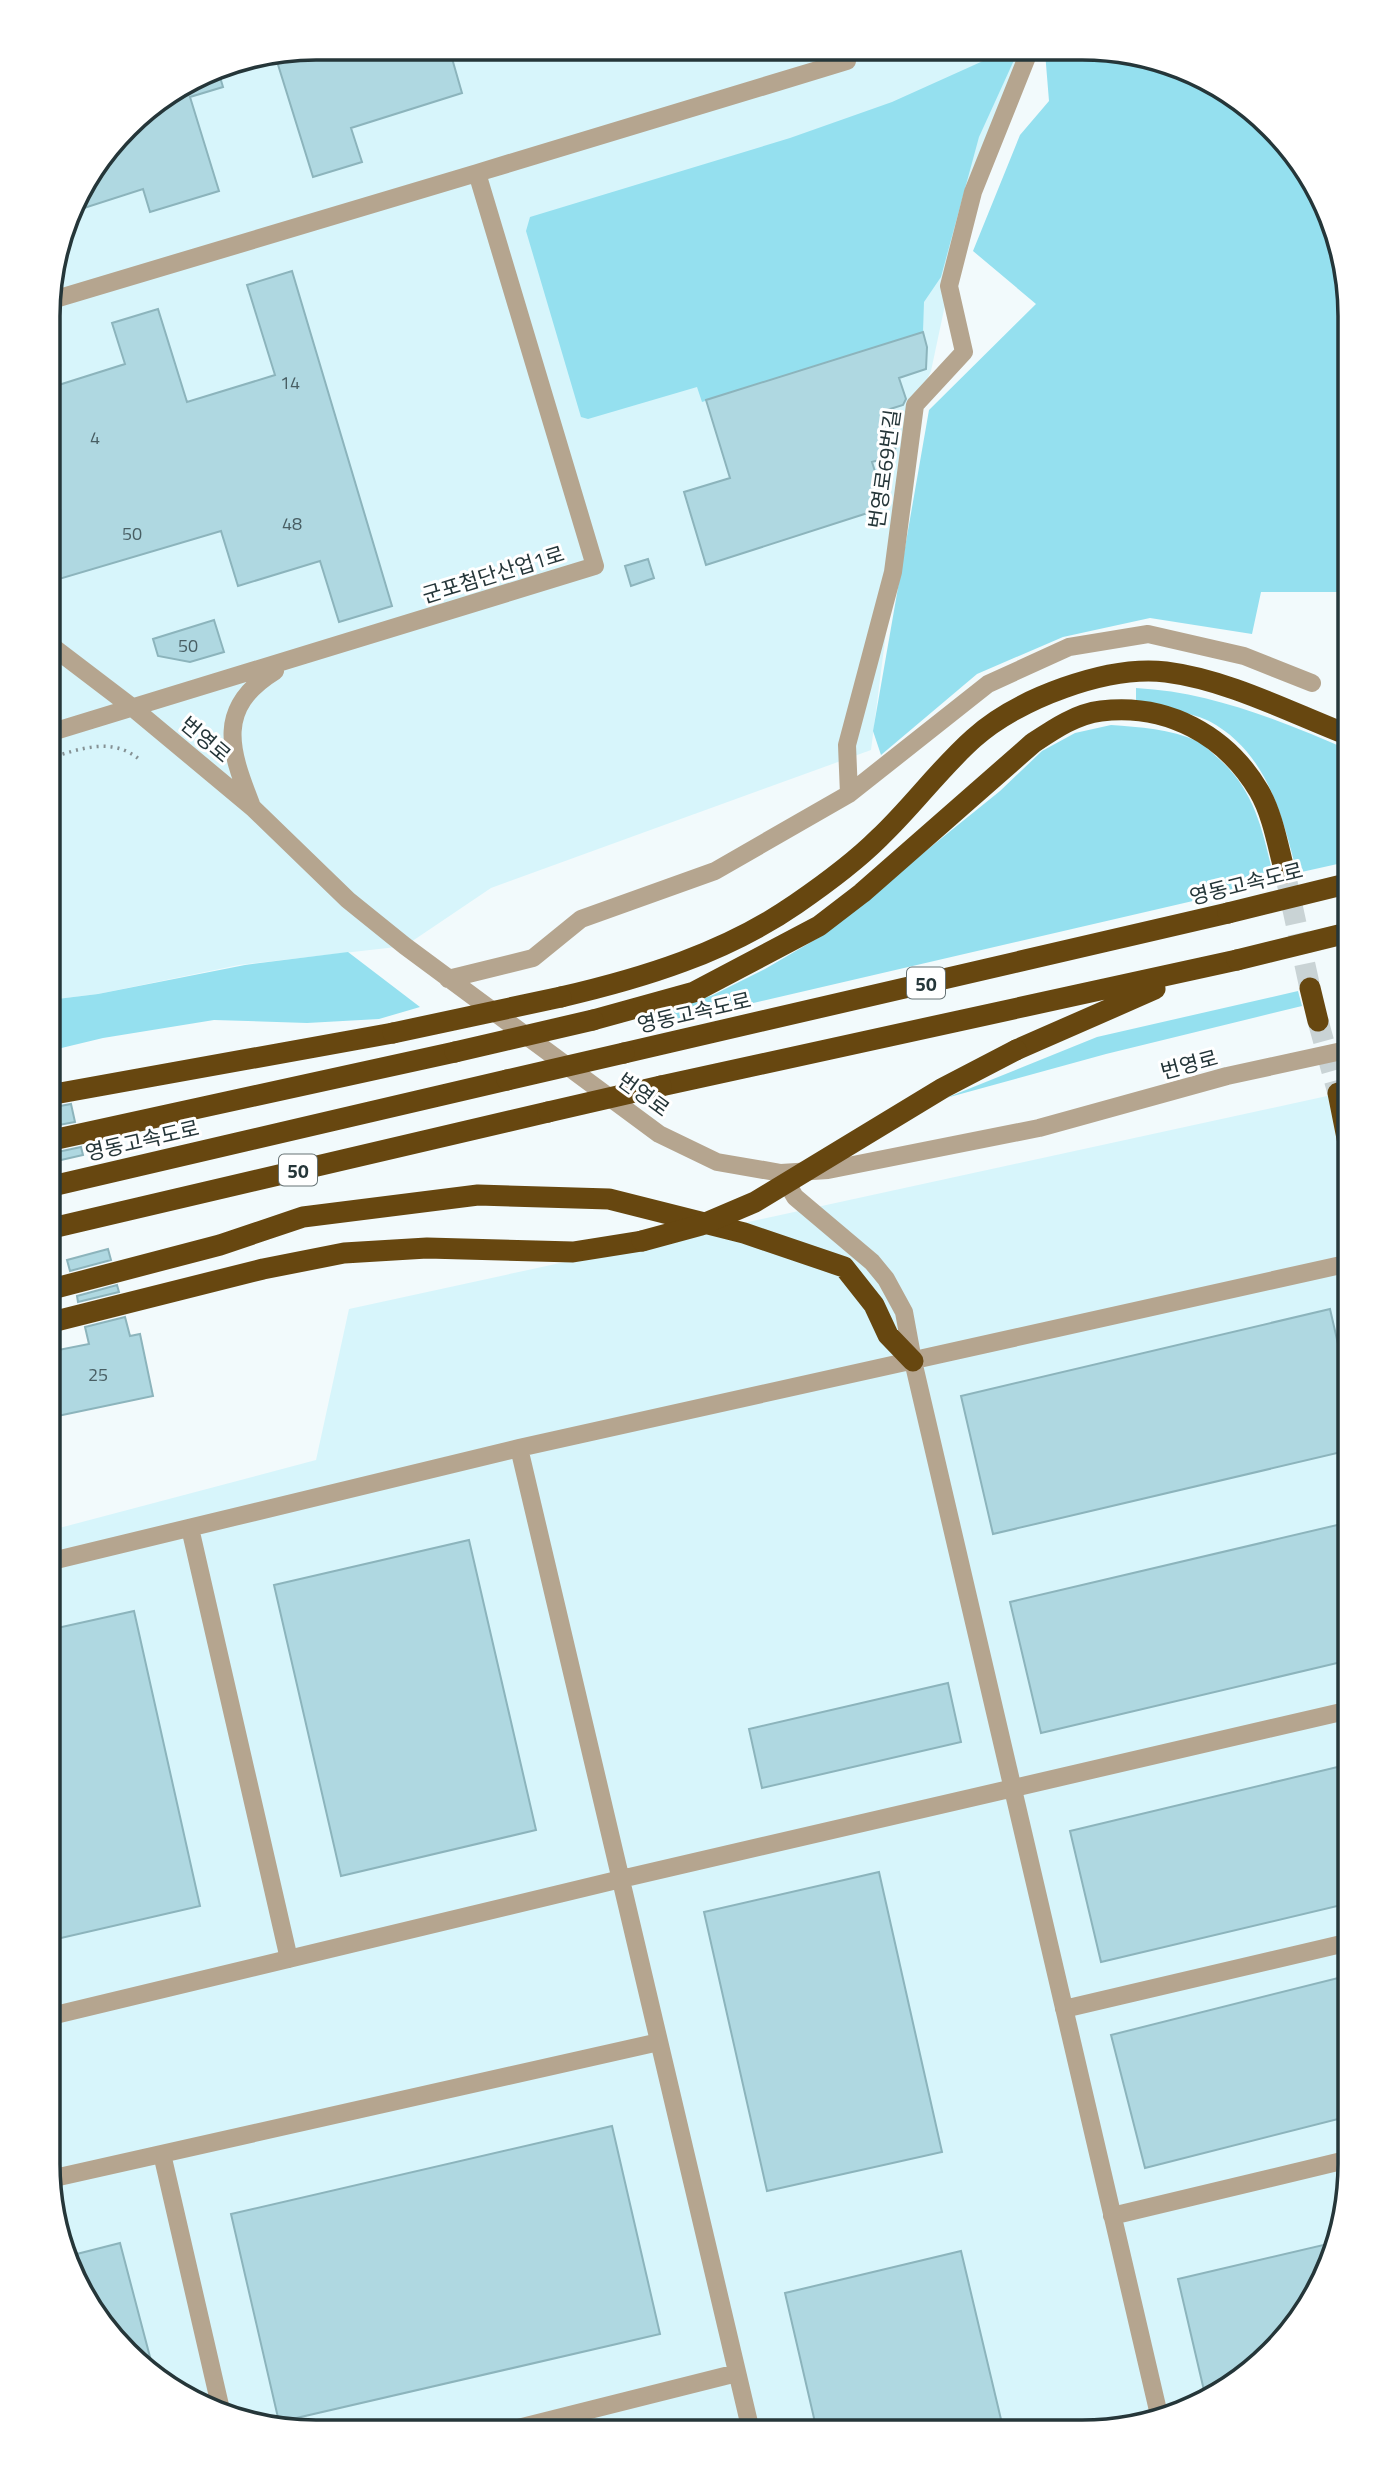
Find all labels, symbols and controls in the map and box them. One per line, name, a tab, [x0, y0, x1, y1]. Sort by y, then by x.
house number: 14	[280, 369, 300, 396]
street label: 번영로69번길	[860, 407, 908, 531]
house number: 4	[90, 424, 100, 451]
house number: 48	[282, 510, 302, 537]
house number: 50	[122, 520, 142, 547]
street label: 군포첨단산업1로	[418, 537, 568, 611]
house number: 50	[178, 632, 198, 659]
street label: 번영로	[174, 708, 238, 770]
street label: 영동고속도로	[1186, 853, 1306, 913]
road number: 50	[907, 967, 945, 998]
street label: 영동고속도로	[634, 983, 754, 1041]
street label: 번영로	[1157, 1041, 1221, 1087]
street label: 번영로	[611, 1064, 677, 1124]
street label: 영동고속도로	[82, 1111, 202, 1169]
road number: 50	[279, 1154, 317, 1186]
house number: 25	[88, 1361, 108, 1388]

